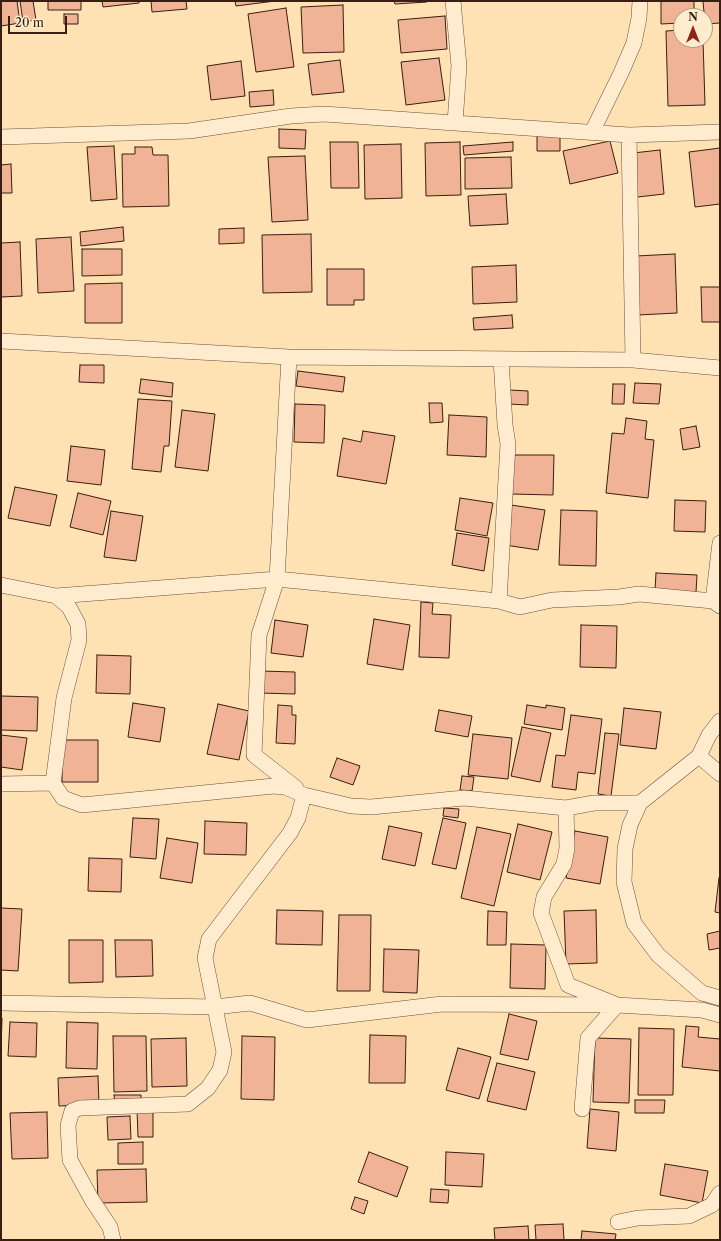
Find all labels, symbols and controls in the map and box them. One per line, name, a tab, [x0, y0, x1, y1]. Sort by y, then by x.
scale bar	[10, 8, 69, 34]
north arrow	[673, 8, 713, 48]
text: N	[688, 10, 698, 24]
text: 20 m	[15, 15, 44, 30]

